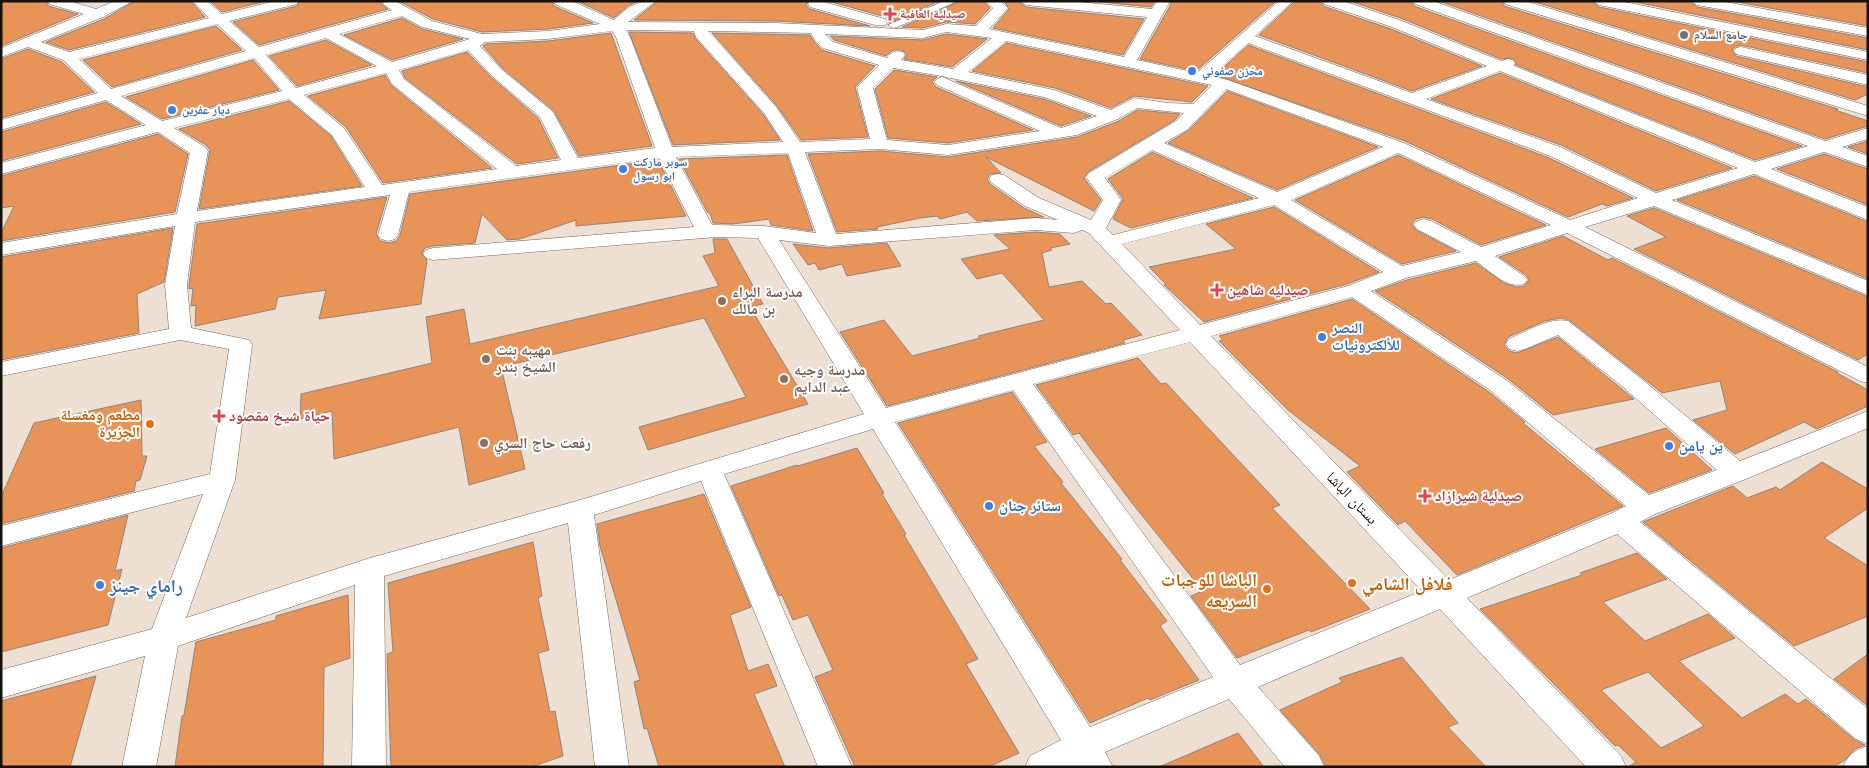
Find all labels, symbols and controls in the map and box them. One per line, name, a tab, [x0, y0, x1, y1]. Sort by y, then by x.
place label: صيدلية العافية	[900, 7, 966, 21]
marker: صيدلية العافية	[884, 8, 896, 20]
place label: جامع السلام	[1694, 28, 1748, 43]
marker: جامع السلام	[1678, 29, 1690, 41]
place label: مخزن صفوني	[1202, 64, 1263, 81]
marker: مخزن صفوني	[1186, 65, 1198, 77]
place label: ديار عفرين	[182, 103, 230, 118]
marker: ديار عفرين	[166, 104, 178, 116]
place label: سوبر ماركت ابو رسول	[633, 155, 688, 184]
marker: سوبر ماركت ابو رسول	[617, 163, 629, 175]
place label: صيدليه شاهين	[1227, 281, 1309, 299]
place label: مدرسة البراء بن مالك	[732, 283, 803, 318]
marker: صيدليه شاهين	[1211, 284, 1223, 296]
marker: مدرسة البراء بن مالك	[716, 295, 728, 307]
place label: النصر للألكترونيات	[1331, 319, 1400, 354]
marker: النصر للألكترونيات	[1316, 331, 1328, 343]
place label: مهيبه بنت الشيخ بندر	[495, 341, 556, 377]
marker: مهيبه بنت الشيخ بندر	[480, 353, 492, 365]
place label: مدرسة وجيه عبد الدايم	[794, 361, 865, 397]
marker: مدرسة وجيه عبد الدايم	[778, 373, 790, 385]
place label: مطعم ومغسلة الجزيرة	[61, 406, 140, 441]
place label: حياة شيخ مقصود	[229, 407, 330, 426]
marker: حياة شيخ مقصود	[213, 410, 225, 422]
marker: مطعم ومغسلة الجزيرة	[144, 418, 156, 430]
place label: رفعت حاج السري	[494, 434, 591, 455]
marker: رفعت حاج السري	[478, 437, 490, 449]
place label: ين يامن	[1679, 437, 1723, 455]
marker: ين يامن	[1663, 440, 1675, 452]
street label: بستان الباشا	[1322, 468, 1381, 529]
place label: صيدلية شيرازاد	[1435, 487, 1522, 505]
marker: صيدلية شيرازاد	[1419, 490, 1431, 502]
place label: ستائر جنان	[999, 497, 1061, 515]
marker: ستائر جنان	[983, 500, 995, 512]
place label: الباشا للوجبات السريعه	[1161, 569, 1257, 611]
place label: فلافل الشامي	[1362, 573, 1453, 598]
place label: راماي جينز	[109, 575, 183, 600]
marker: فلافل الشامي	[1346, 577, 1358, 589]
marker: راماي جينز	[94, 579, 106, 591]
marker: الباشا للوجبات السريعه	[1261, 583, 1273, 595]

